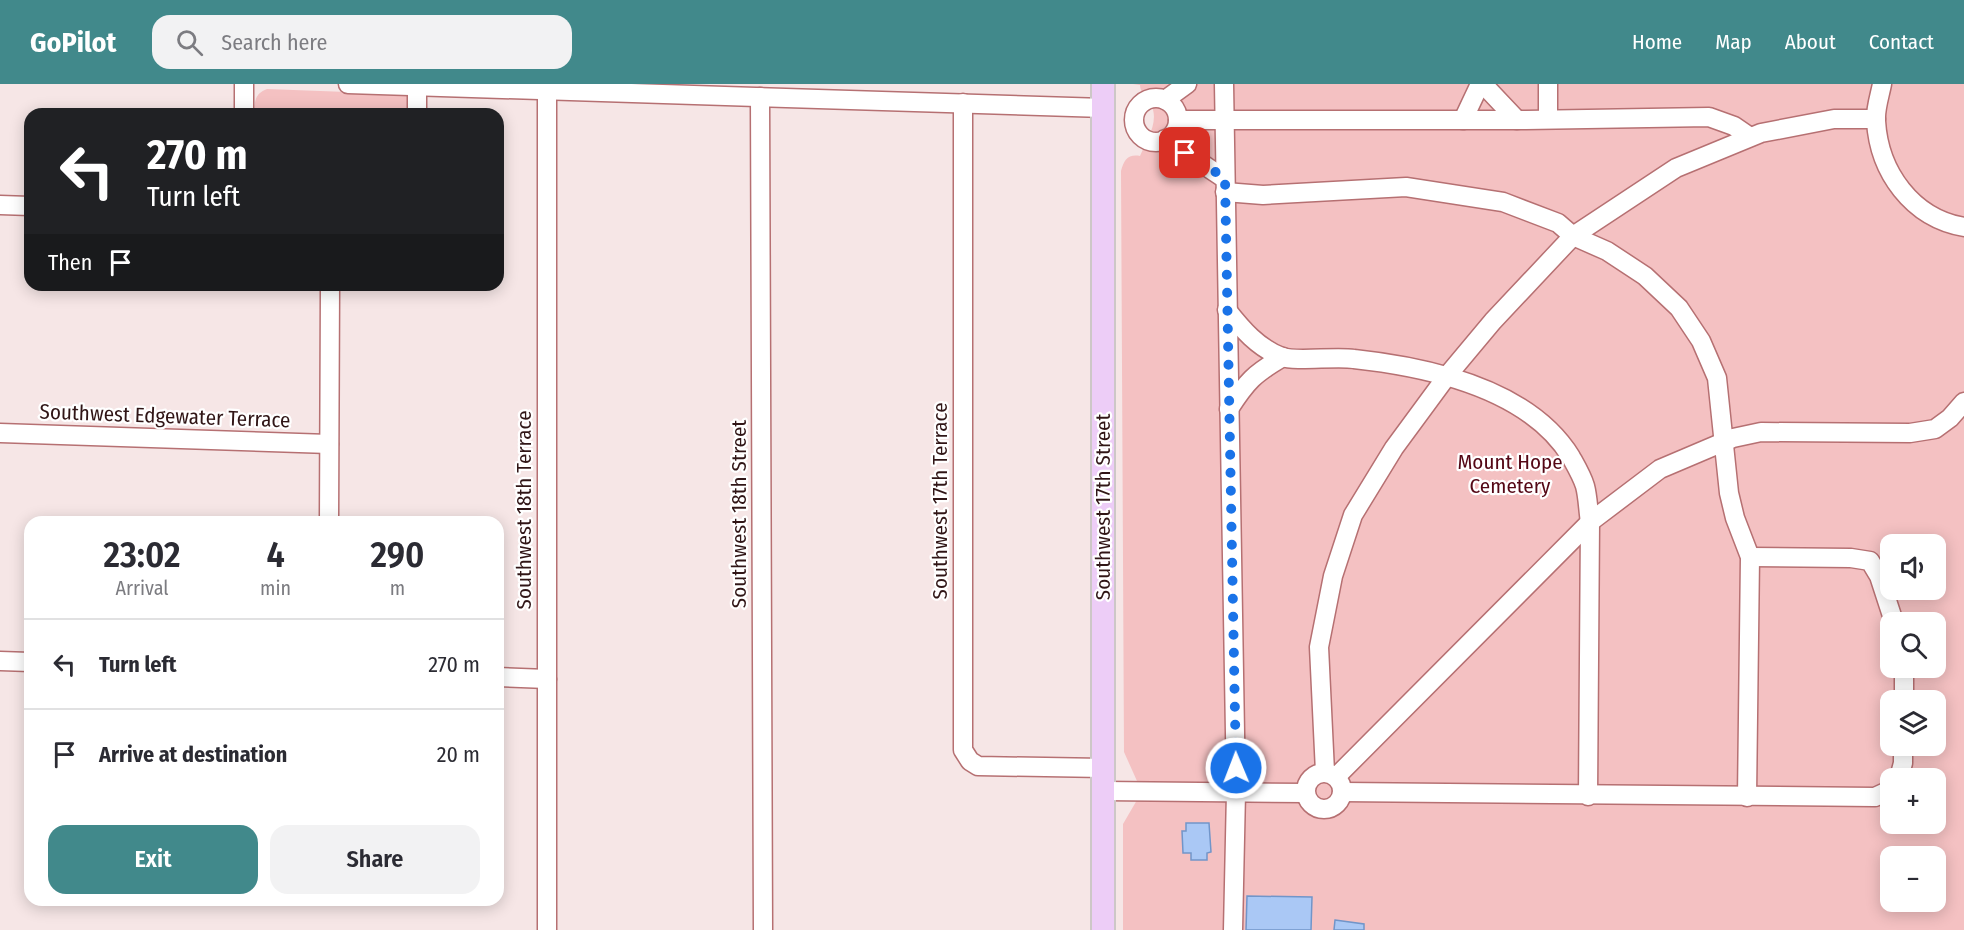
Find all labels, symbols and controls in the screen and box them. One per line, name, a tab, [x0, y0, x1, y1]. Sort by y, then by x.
search box	[152, 15, 572, 69]
text: GoPilot	[30, 26, 116, 59]
icon: search	[173, 26, 206, 59]
text: Search here	[221, 29, 327, 56]
text: Home	[1632, 29, 1682, 55]
text: Map	[1715, 29, 1752, 55]
text: About	[1785, 29, 1836, 55]
text: Contact	[1869, 29, 1934, 55]
pin	[1159, 127, 1210, 178]
text: 270 m	[147, 130, 247, 180]
icon: left	[48, 132, 126, 210]
icon: arrive	[1168, 136, 1201, 169]
text: Turn left	[147, 181, 240, 213]
icon: arrive	[104, 246, 137, 279]
text: Then	[48, 249, 92, 276]
street label: Southwest Edgewater Terrace	[39, 399, 291, 433]
street label: Southwest 17th Terrace	[927, 402, 953, 600]
street label: Southwest 18th Terrace	[511, 410, 537, 610]
street label: Southwest 17th Street	[1090, 414, 1116, 600]
street label: Southwest 18th Street	[726, 420, 752, 608]
park label: Mount Hope Cemetery	[1457, 449, 1563, 499]
text: 23:02	[103, 533, 181, 577]
text: 4	[266, 533, 285, 577]
text: 290	[371, 533, 425, 577]
map controls	[1880, 534, 1946, 912]
button: sound	[1880, 534, 1946, 600]
text: Arrival	[116, 576, 169, 600]
text: min	[260, 576, 291, 600]
text: m	[390, 576, 405, 600]
button: search	[1880, 612, 1946, 678]
icon: left	[48, 648, 81, 681]
text: Turn left	[99, 651, 177, 678]
text: 270 m	[428, 651, 480, 678]
button: layers	[1880, 690, 1946, 756]
position arrow	[1204, 736, 1268, 800]
icon: arrive	[48, 738, 81, 771]
text: Arrive at destination	[99, 741, 287, 768]
text: 20 m	[437, 741, 480, 768]
button: +	[1880, 768, 1946, 834]
button: Exit	[48, 825, 258, 894]
button: Share	[270, 825, 480, 894]
button: −	[1880, 846, 1946, 912]

